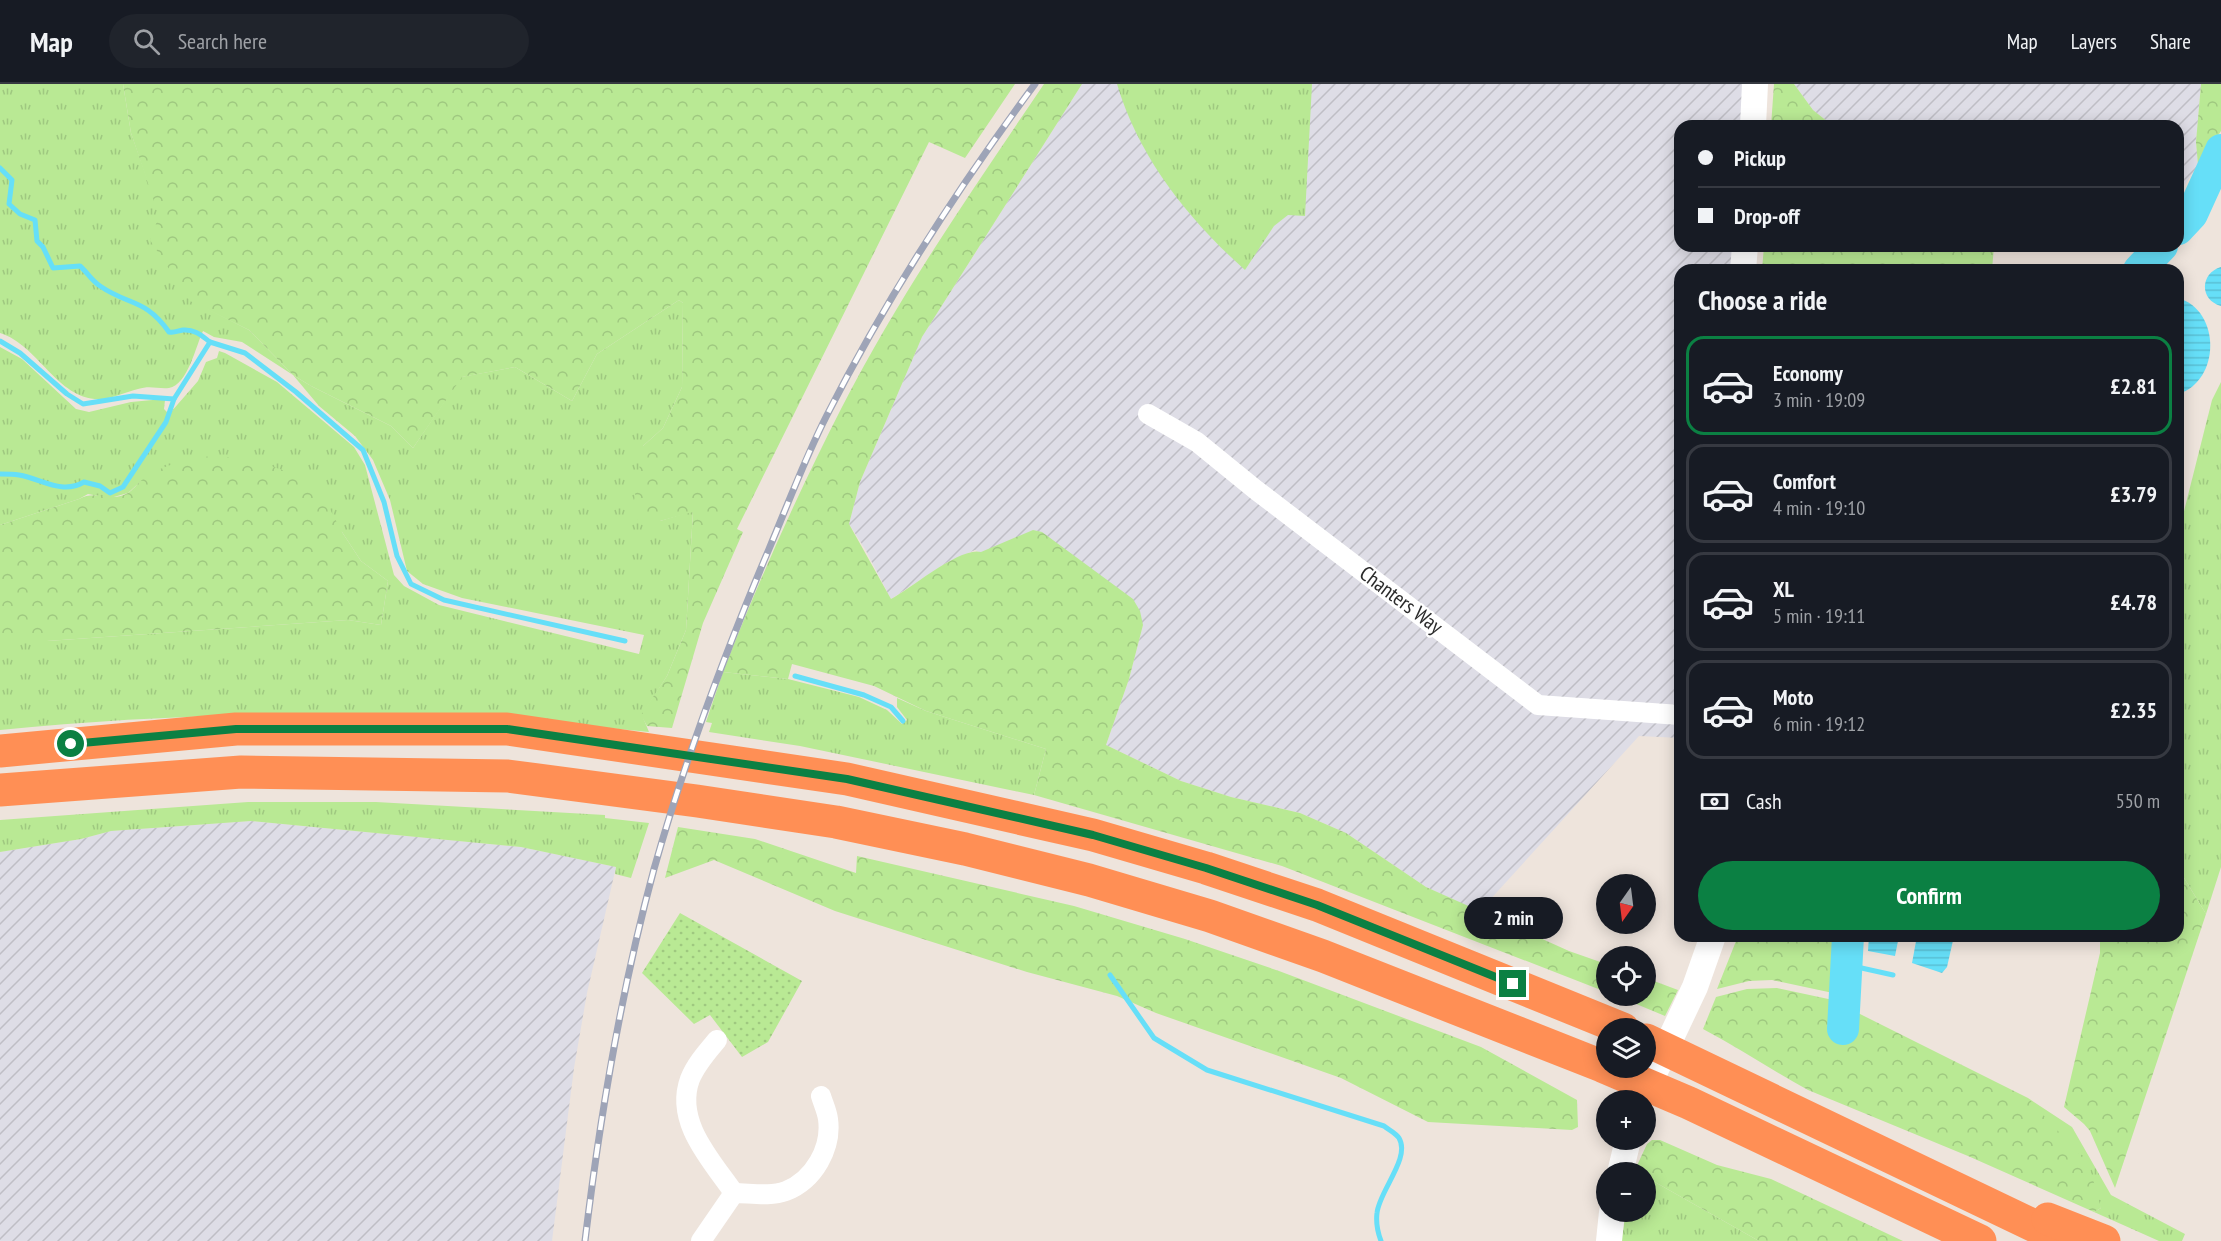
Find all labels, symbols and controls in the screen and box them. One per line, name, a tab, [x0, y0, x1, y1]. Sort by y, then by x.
search box	[109, 14, 529, 68]
text: Map	[30, 23, 73, 60]
icon: search	[130, 25, 163, 58]
text: Search here	[178, 27, 267, 55]
text: Map	[2007, 28, 2038, 55]
text: Layers	[2071, 28, 2117, 55]
text: Share	[2150, 28, 2191, 55]
text: Pickup	[1734, 144, 1786, 172]
text: Drop-off	[1734, 202, 1800, 230]
text: Choose a ride	[1698, 283, 1827, 317]
icon: car	[1701, 359, 1755, 413]
text: Economy	[1773, 359, 1843, 387]
text: £2.81	[2110, 372, 2157, 400]
text: 3 min · 19:09	[1773, 387, 1865, 413]
icon: car	[1701, 467, 1755, 521]
text: Comfort	[1773, 467, 1836, 495]
text: £3.79	[2110, 480, 2157, 508]
text: 4 min · 19:10	[1773, 495, 1865, 521]
street label: Chanters Way	[1354, 560, 1448, 640]
icon: car	[1701, 575, 1755, 629]
text: XL	[1773, 575, 1794, 603]
text: £4.78	[2110, 588, 2157, 616]
text: 5 min · 19:11	[1773, 603, 1865, 629]
icon: car	[1701, 683, 1755, 737]
text: Moto	[1773, 683, 1814, 711]
text: £2.35	[2110, 696, 2157, 724]
text: 6 min · 19:12	[1773, 711, 1865, 737]
route start	[57, 730, 84, 757]
icon: cash	[1698, 785, 1731, 818]
text: Cash	[1746, 787, 1782, 815]
text: 550 m	[2116, 788, 2160, 814]
button: Confirm	[1698, 861, 2160, 930]
north arrow	[1596, 874, 1656, 934]
map controls	[1596, 874, 1656, 1222]
callout: 2 min	[1464, 897, 1562, 939]
text: 2 min	[1493, 905, 1534, 931]
button: locate	[1596, 946, 1656, 1006]
route end	[1499, 970, 1526, 997]
button: layers	[1596, 1018, 1656, 1078]
button: +	[1596, 1090, 1656, 1150]
button: −	[1596, 1162, 1656, 1222]

